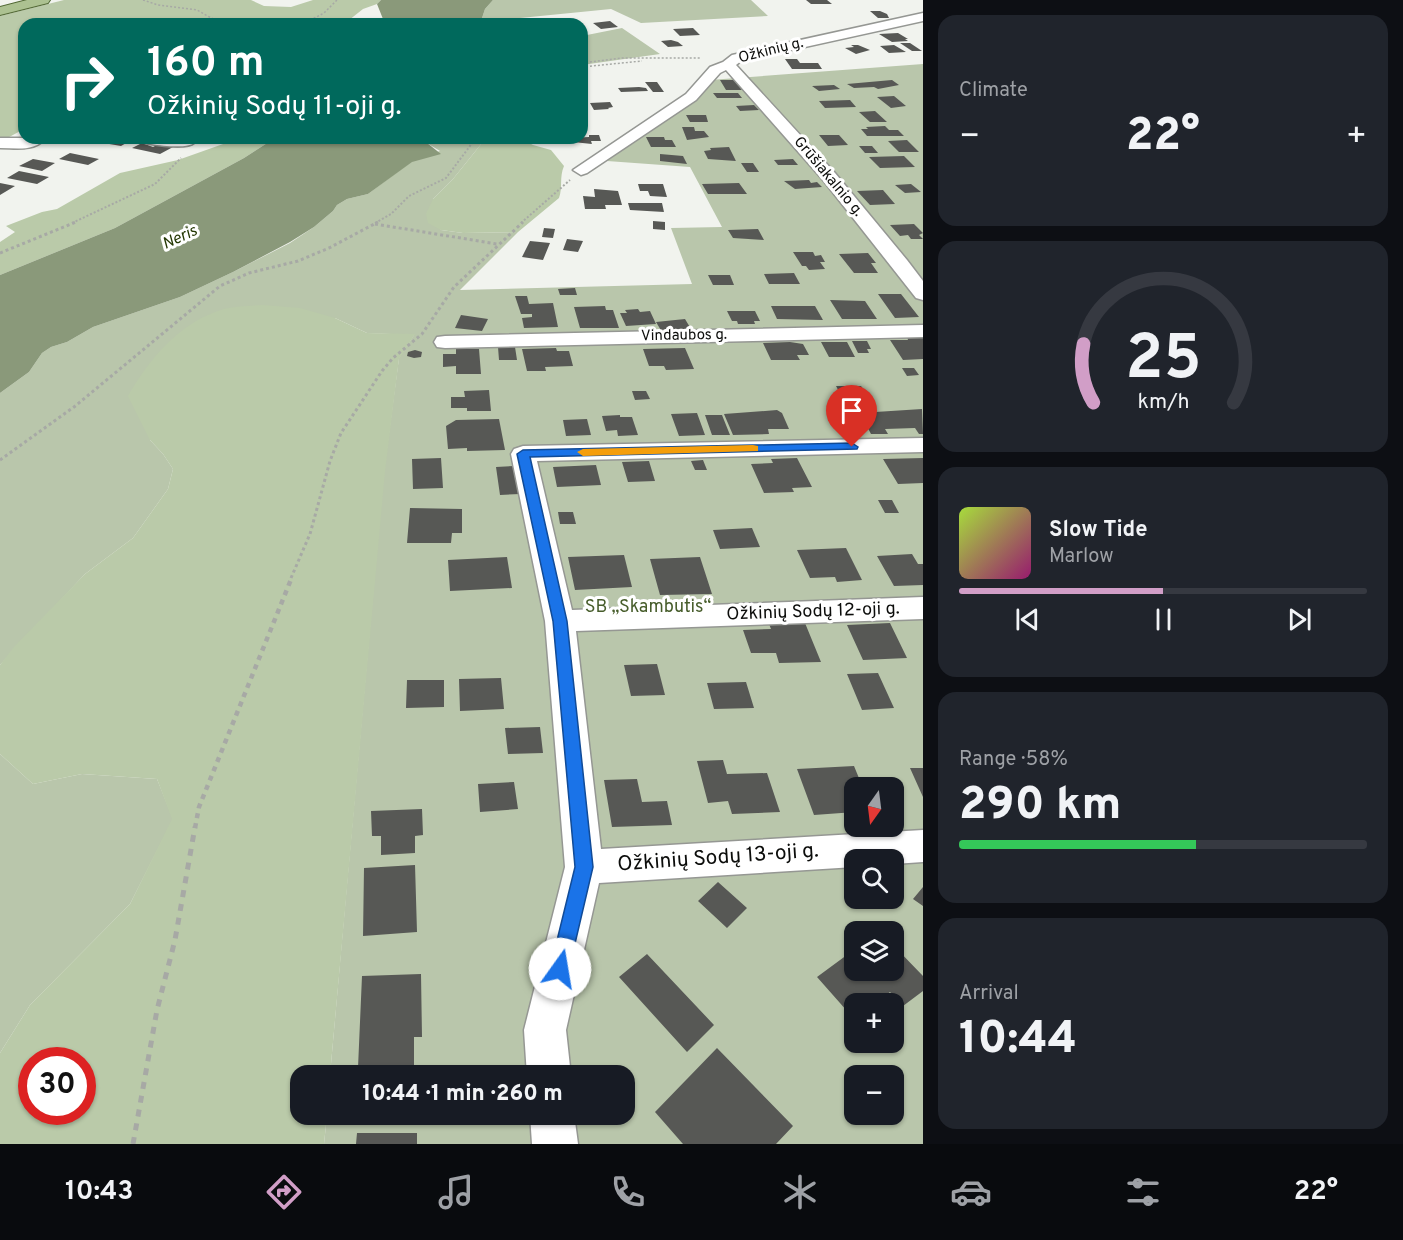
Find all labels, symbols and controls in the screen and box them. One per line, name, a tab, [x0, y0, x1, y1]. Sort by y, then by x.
street label: Ožkinių g.	[737, 34, 805, 68]
text: 160 m	[147, 38, 265, 91]
icon: right	[48, 42, 126, 120]
text: Climate	[959, 78, 1028, 104]
text: Ožkinių Sodų 11-oji g.	[147, 90, 402, 124]
text: 22°	[1126, 109, 1200, 166]
text: −	[959, 117, 980, 159]
text: +	[1346, 117, 1367, 159]
street label: Grūšiakalnio g.	[789, 133, 867, 221]
water label: Neris	[159, 221, 201, 255]
text: 25	[1125, 322, 1201, 401]
street label: Vindaubos g.	[641, 326, 727, 346]
pin	[826, 385, 877, 447]
text: km/h	[1137, 390, 1189, 417]
icon: arrive	[835, 394, 868, 427]
text: Slow Tide	[1049, 517, 1148, 544]
text: Marlow	[1049, 544, 1113, 570]
park label: SB „Skambutis“	[585, 596, 711, 619]
street label: Ožkinių Sodų 12-oji g.	[726, 597, 900, 627]
icon: previous	[1011, 603, 1044, 636]
icon: pause	[1147, 603, 1180, 636]
icon: next	[1283, 603, 1316, 636]
text: Range · 58%	[959, 747, 1068, 773]
north arrow	[844, 777, 904, 837]
map controls	[844, 777, 904, 1125]
text: 290 km	[959, 778, 1121, 835]
street label: Ožkinių Sodų 13-oji g.	[616, 837, 820, 879]
button: search	[844, 849, 904, 909]
button: layers	[844, 921, 904, 981]
position arrow	[528, 937, 592, 1001]
text: Arrival	[959, 981, 1019, 1007]
button: +	[844, 993, 904, 1053]
text: 10:44	[959, 1012, 1077, 1069]
speed limit sign: 30	[18, 1047, 96, 1125]
button: −	[844, 1065, 904, 1125]
text: 10:44 · 1 min · 260 m	[362, 1081, 563, 1108]
icon: directions	[263, 1171, 305, 1213]
icon: music	[435, 1171, 477, 1213]
icon: phone	[607, 1171, 649, 1213]
icon: climate	[779, 1171, 821, 1213]
icon: car	[950, 1171, 992, 1213]
icon: filters	[1122, 1171, 1164, 1213]
text: 10:43	[65, 1175, 134, 1209]
text: 22°	[1294, 1175, 1338, 1209]

